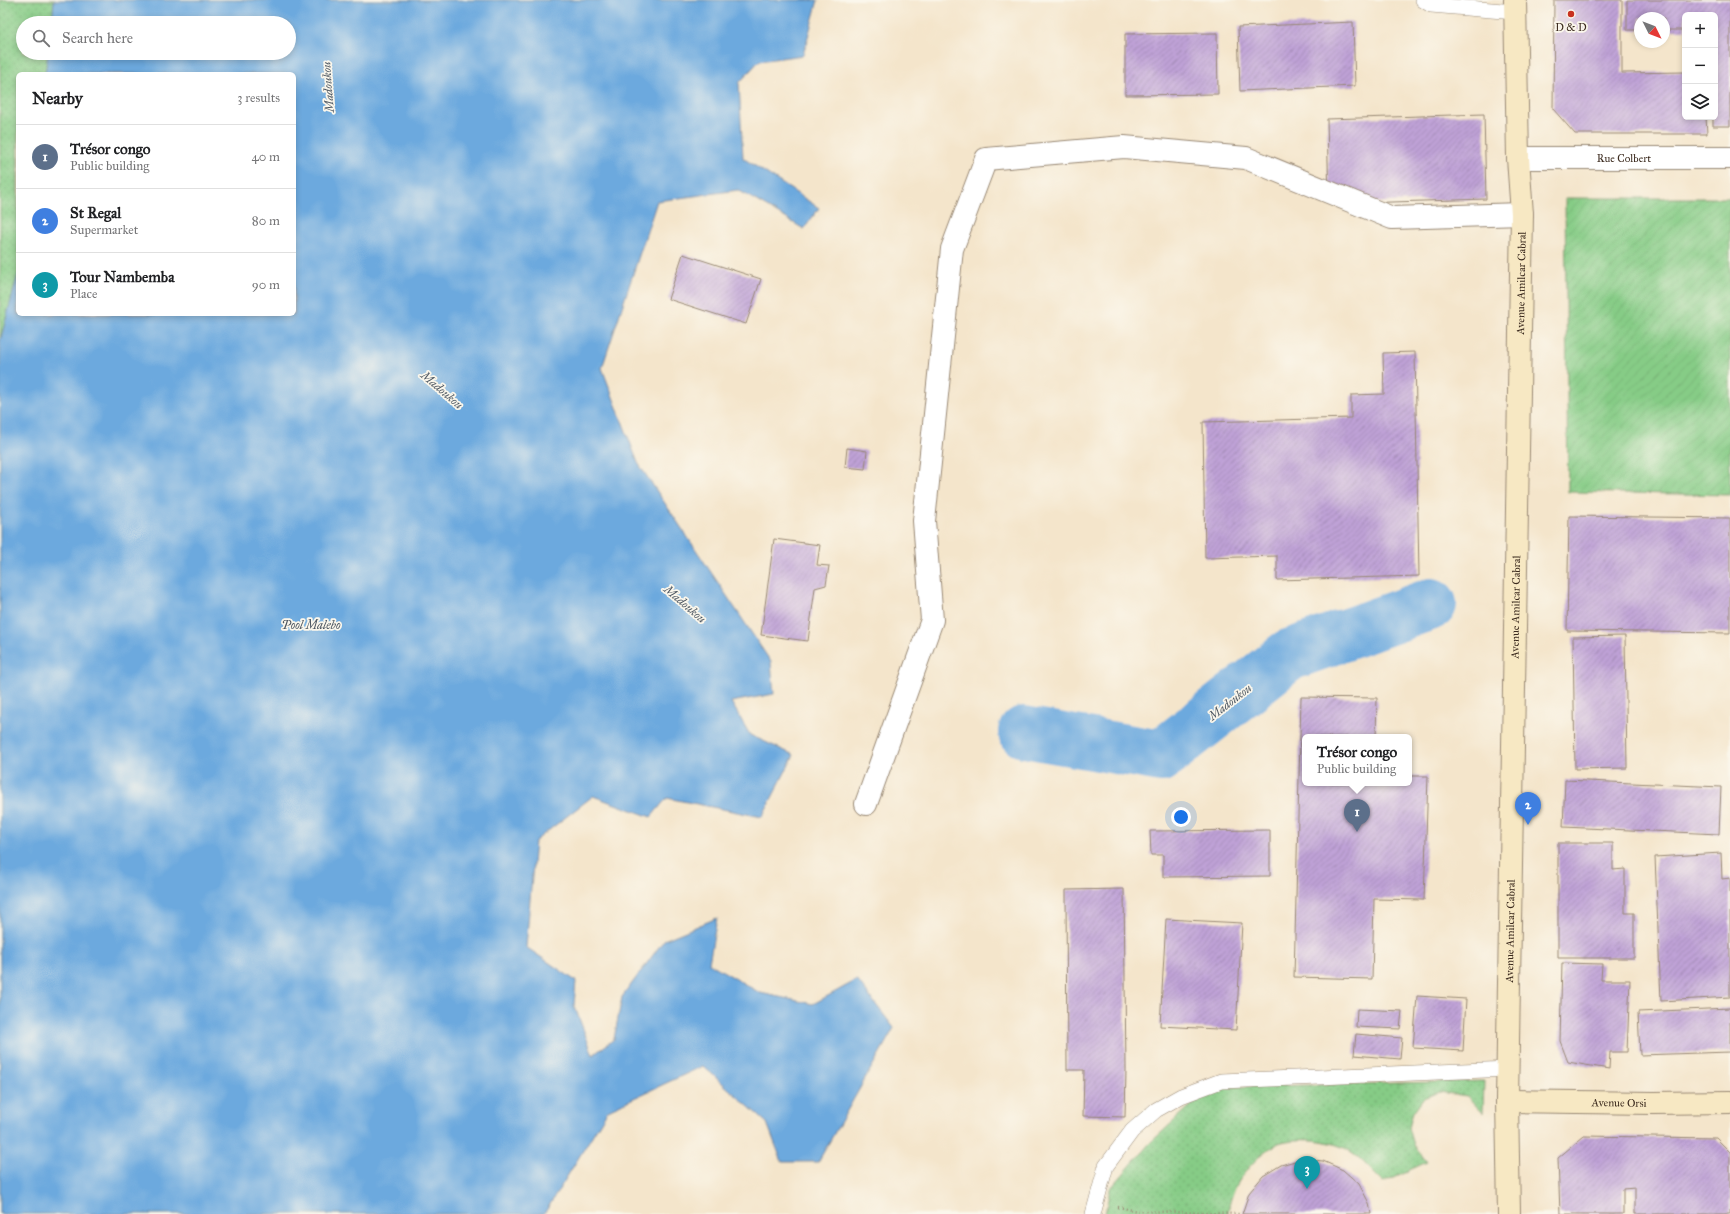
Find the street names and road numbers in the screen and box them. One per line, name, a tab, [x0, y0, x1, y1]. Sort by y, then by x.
street label: Rue Colbert	[1597, 152, 1651, 165]
street label: Avenue Amilcar Cabral	[1514, 231, 1529, 336]
street label: Avenue Amilcar Cabral	[1508, 555, 1523, 660]
street label: Avenue Amilcar Cabral	[1503, 879, 1518, 984]
street label: Avenue Orsi	[1590, 1096, 1647, 1110]

